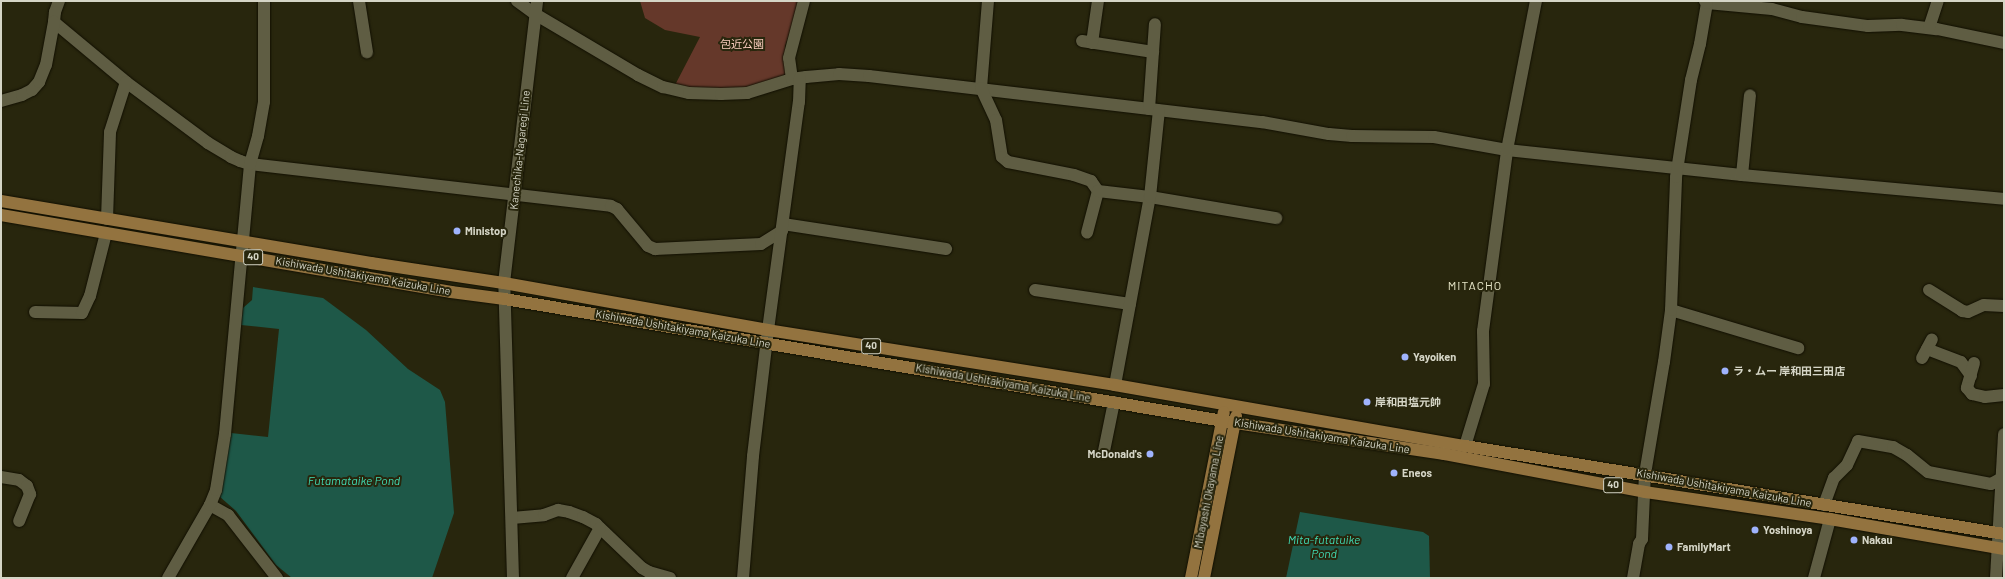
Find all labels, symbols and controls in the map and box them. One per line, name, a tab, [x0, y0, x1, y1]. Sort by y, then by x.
park label: 包近公園	[720, 37, 764, 51]
street label: Kanechika-Nagaregi Line	[507, 90, 533, 210]
place label: Ministop	[465, 224, 506, 238]
marker: Ministop	[452, 226, 462, 236]
road number: 40	[243, 249, 263, 265]
street label: Kishiwada Ushitakiyama Kaizuka Line	[275, 254, 451, 298]
district label: MITACHO	[1448, 279, 1502, 293]
street label: Kishiwada Ushitakiyama Kaizuka Line	[595, 307, 771, 351]
road number: 40	[861, 338, 881, 354]
place label: Yayoiken	[1413, 350, 1456, 364]
marker: Yayoiken	[1400, 352, 1410, 362]
street label: Kishiwada Ushitakiyama Kaizuka Line	[915, 361, 1091, 405]
place label: ラ・ムー 岸和田三田店	[1733, 364, 1845, 378]
marker: ラ・ムー 岸和田三田店	[1720, 366, 1730, 376]
place label: 岸和田塩元帥	[1375, 395, 1441, 409]
marker: 岸和田塩元帥	[1362, 397, 1372, 407]
street label: Kishiwada Ushitakiyama Kaizuka Line	[1233, 416, 1411, 456]
street label: Mibayashi Okayama Line	[1192, 434, 1226, 550]
place label: McDonald's	[1087, 447, 1142, 461]
marker: McDonald's	[1145, 449, 1155, 459]
place label: Eneos	[1402, 466, 1432, 480]
street label: Kishiwada Ushitakiyama Kaizuka Line	[1636, 466, 1812, 510]
marker: Eneos	[1389, 468, 1399, 478]
water label: Futamataike Pond	[308, 474, 400, 488]
road number: 40	[1603, 477, 1623, 493]
place label: Yoshinoya	[1763, 523, 1812, 537]
marker: Yoshinoya	[1750, 525, 1760, 535]
water label: Mita-futatuike Pond	[1288, 533, 1360, 561]
place label: Nakau	[1862, 533, 1893, 547]
marker: Nakau	[1849, 535, 1859, 545]
place label: FamilyMart	[1677, 540, 1731, 554]
marker: FamilyMart	[1664, 542, 1674, 552]

